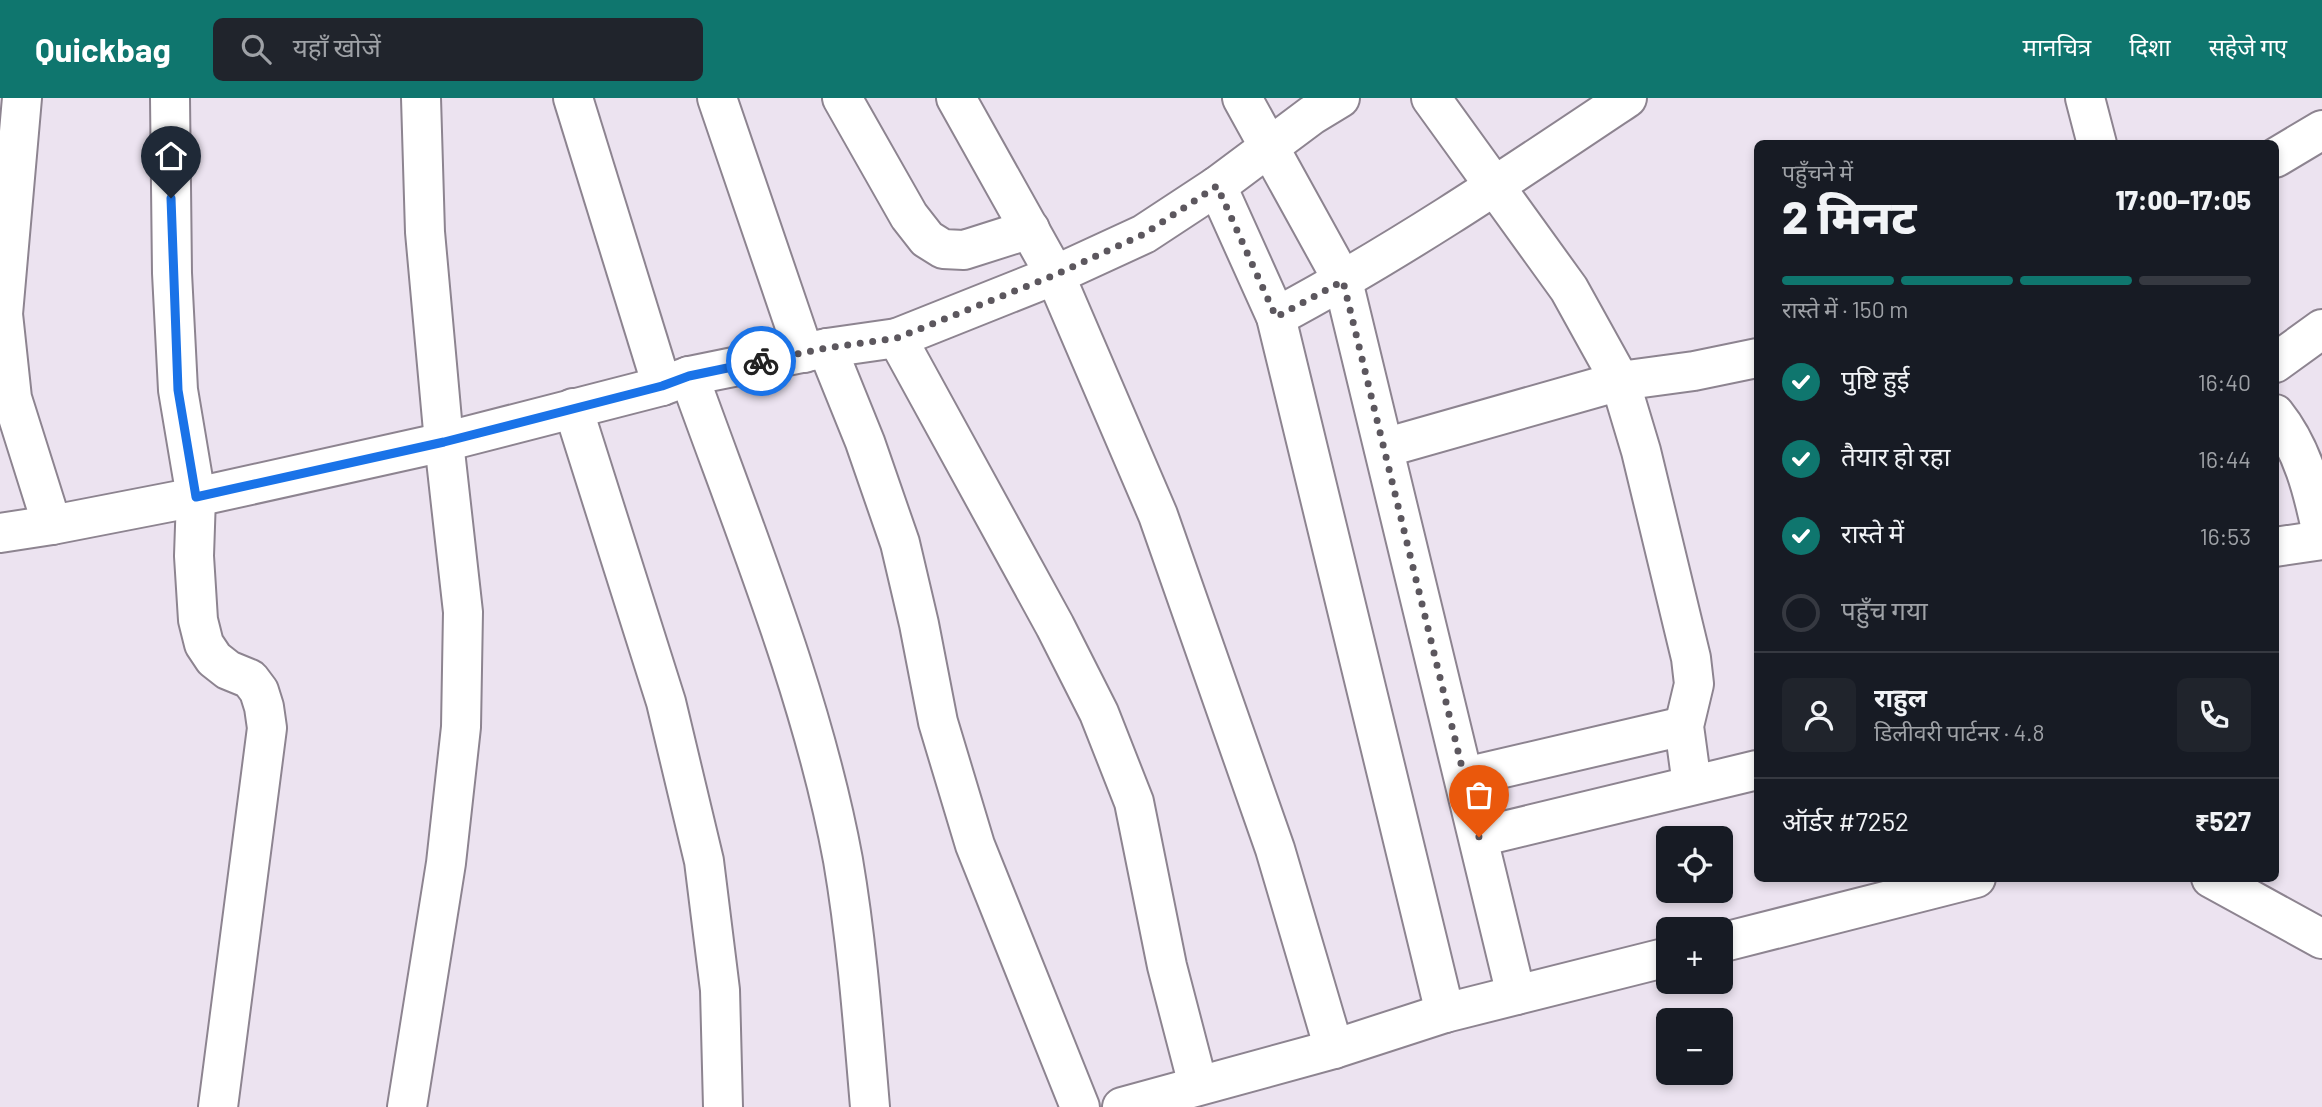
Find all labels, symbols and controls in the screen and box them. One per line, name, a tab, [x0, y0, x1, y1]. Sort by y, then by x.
search box	[213, 18, 703, 81]
text: Quickbag	[35, 29, 171, 69]
icon: search	[237, 30, 275, 68]
text: यहाँ खोजें	[293, 31, 381, 62]
text: मानचित्र	[2023, 32, 2091, 61]
text: दिशा	[2129, 32, 2171, 61]
text: सहेजे गए	[2209, 32, 2287, 61]
pin	[141, 126, 201, 198]
icon: home	[152, 137, 190, 175]
text: पहुँचने में	[1782, 158, 1853, 186]
text: 17:00–17:05	[2116, 184, 2251, 215]
text: 2 मिनट	[1782, 188, 1916, 243]
text: रास्ते में · 150 m	[1782, 295, 1908, 323]
courier	[726, 326, 796, 396]
icon: bike	[742, 342, 780, 380]
icon: check	[1782, 363, 1820, 401]
text: पुष्टि हुई	[1841, 363, 1909, 394]
text: 16:40	[2198, 368, 2251, 396]
icon: check	[1782, 440, 1820, 478]
text: तैयार हो रहा	[1841, 440, 1950, 471]
text: 16:44	[2198, 445, 2251, 473]
icon: check	[1782, 517, 1820, 555]
text: रास्ते में	[1841, 517, 1904, 548]
text: 16:53	[2200, 522, 2251, 550]
text: पहुँच गया	[1841, 594, 1928, 625]
button: person	[1782, 678, 1856, 752]
button: phone	[2177, 678, 2251, 752]
text: राहुल	[1874, 681, 1927, 712]
text: डिलीवरी पार्टनर · 4.8	[1874, 718, 2044, 746]
pin	[1449, 765, 1509, 837]
icon: bag	[1460, 776, 1498, 814]
text: ऑर्डर #7252	[1782, 805, 1909, 836]
text: ₹527	[2195, 805, 2251, 836]
map controls	[1656, 826, 1733, 1085]
button: locate	[1656, 826, 1733, 903]
button: +	[1656, 917, 1733, 994]
button: −	[1656, 1008, 1733, 1085]

